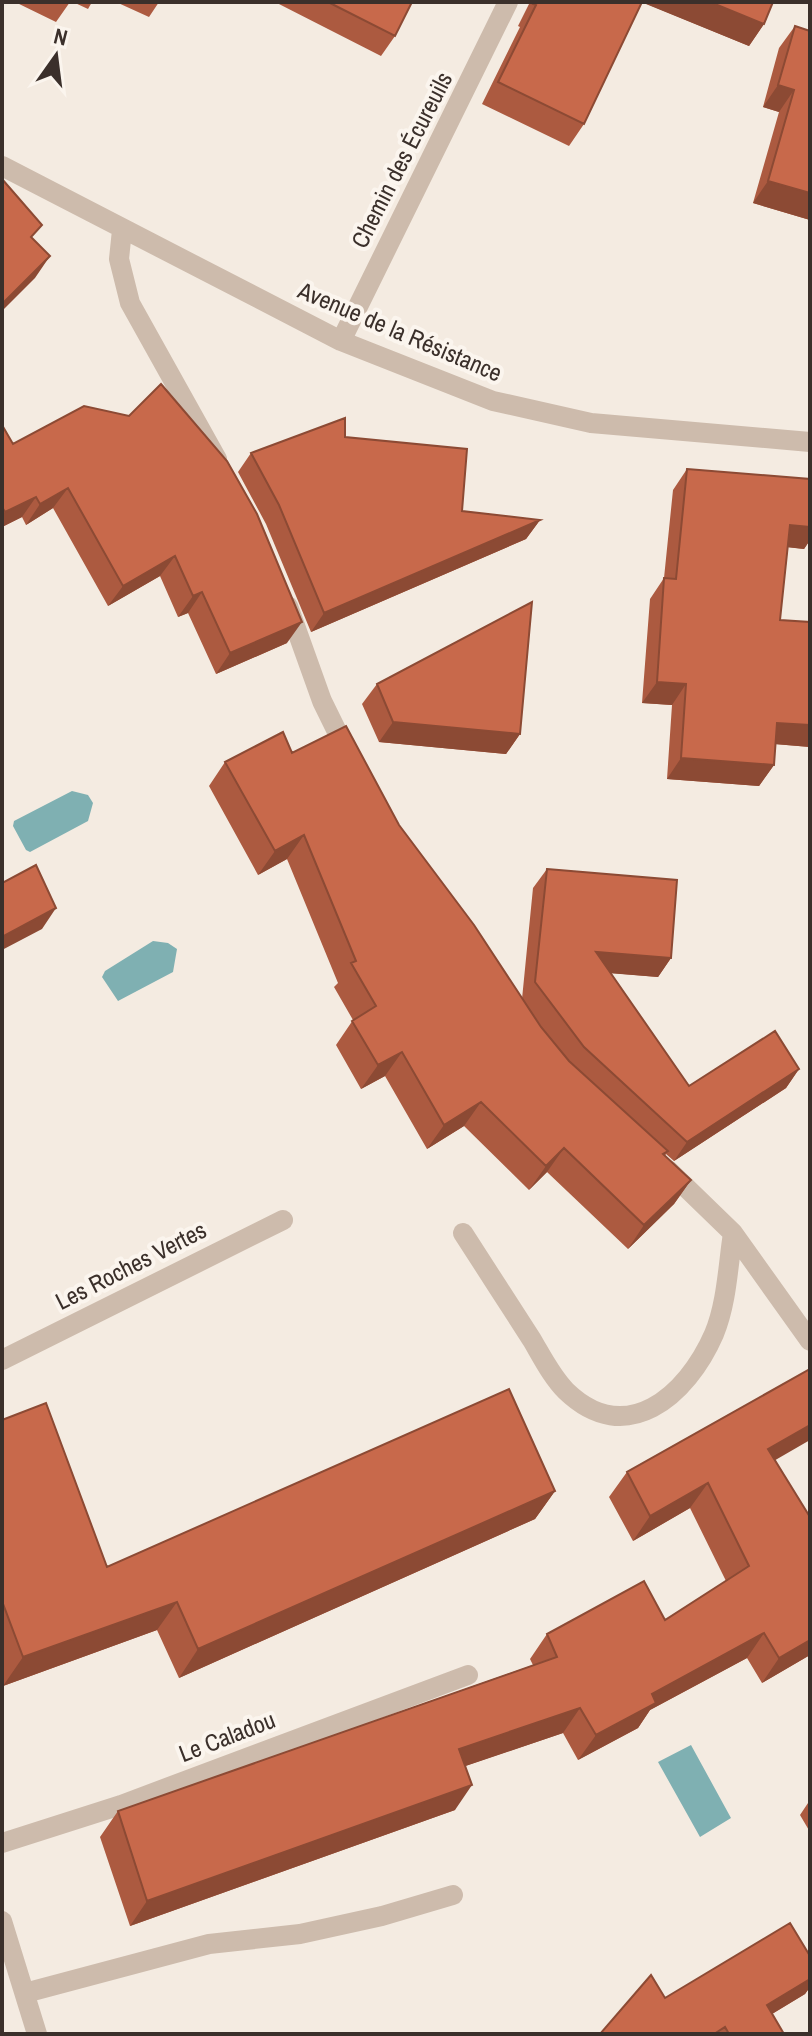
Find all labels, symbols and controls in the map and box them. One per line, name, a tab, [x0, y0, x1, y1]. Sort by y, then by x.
north arrow	[16, 16, 96, 96]
text: N	[51, 20, 71, 53]
street label: Chemin des Écureuils	[343, 66, 459, 253]
street label: Avenue de la Résistance	[293, 273, 507, 388]
street label: Les Roches Vertes	[50, 1213, 211, 1317]
street label: Le Caladou	[174, 1703, 279, 1769]

